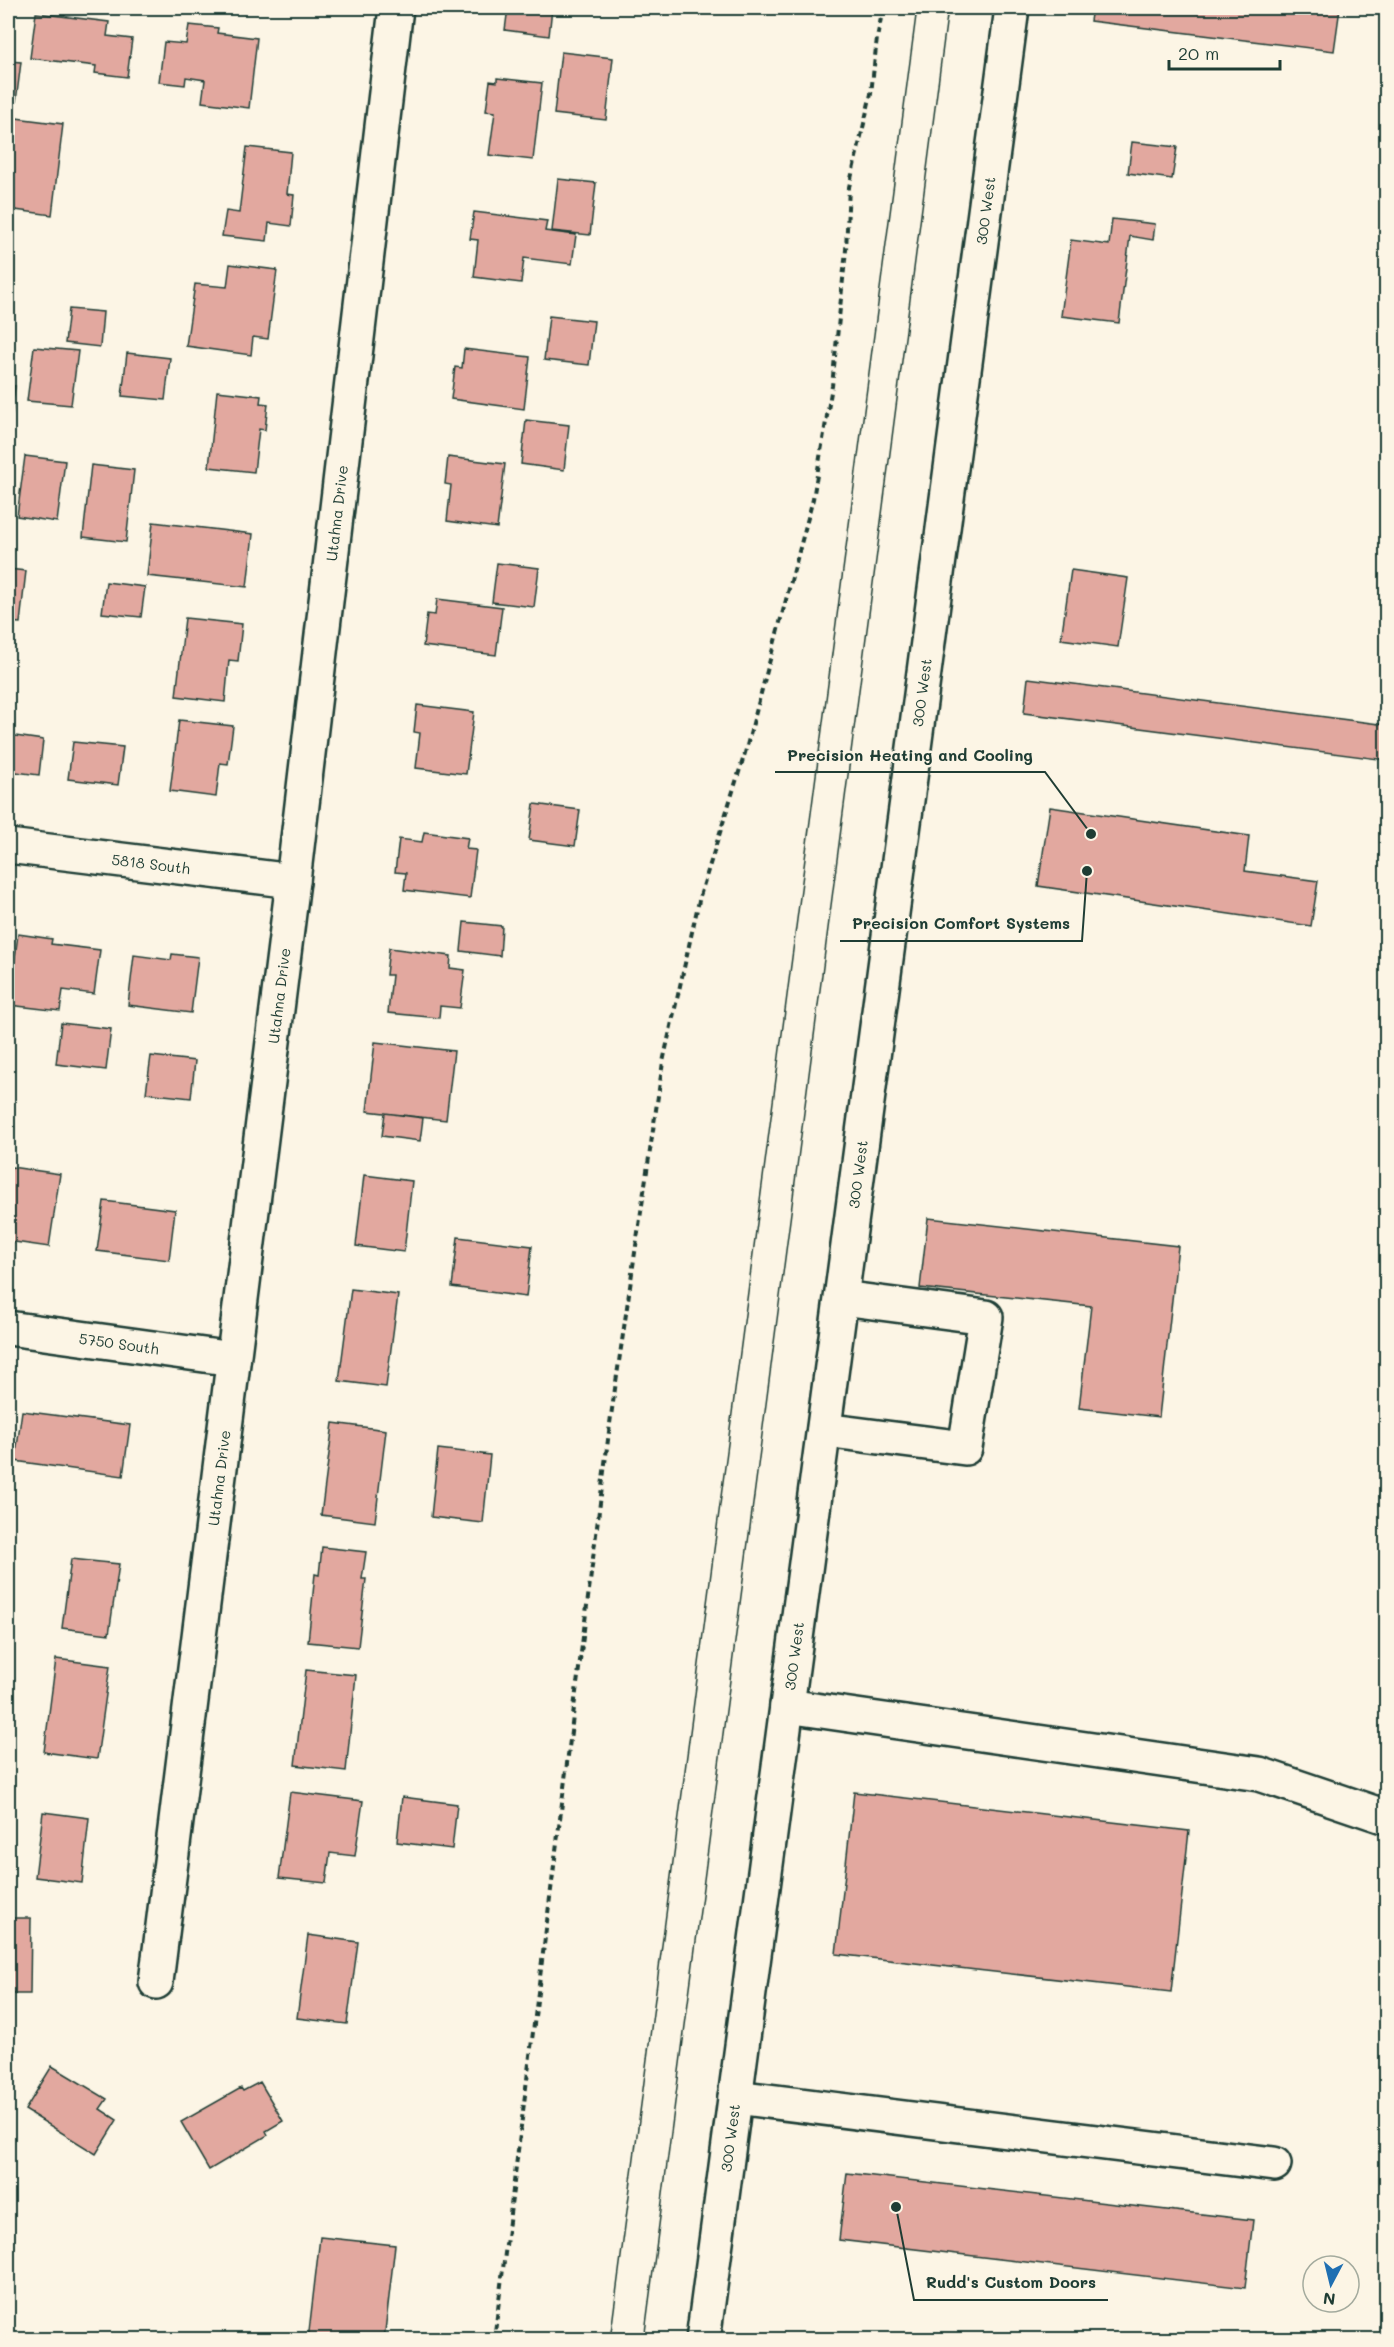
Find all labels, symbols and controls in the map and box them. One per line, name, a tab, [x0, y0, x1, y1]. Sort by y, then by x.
scale bar	[1169, 33, 1280, 71]
text: 20 m	[1178, 41, 1219, 65]
street label: 300 West	[971, 175, 1000, 246]
street label: Utahna Drive	[321, 464, 352, 562]
street label: 300 West	[907, 657, 936, 728]
callout: Precision Heating and Cooling	[775, 738, 1045, 772]
text: Precision Heating and Cooling	[787, 744, 1033, 765]
street label: 5818 South	[110, 849, 191, 878]
callout: Precision Comfort Systems	[840, 907, 1082, 941]
text: Precision Comfort Systems	[852, 912, 1070, 933]
street label: Utahna Drive	[263, 946, 295, 1045]
street label: 300 West	[843, 1139, 872, 1209]
street label: 5750 South	[78, 1328, 160, 1359]
street label: Utahna Drive	[203, 1429, 235, 1527]
street label: 300 West	[779, 1621, 808, 1691]
street label: 300 West	[715, 2102, 744, 2173]
north arrow	[1301, 2254, 1361, 2314]
callout: Rudd's Custom Doors	[914, 2266, 1108, 2300]
text: Rudd's Custom Doors	[926, 2271, 1096, 2292]
text: N	[1322, 2288, 1336, 2311]

